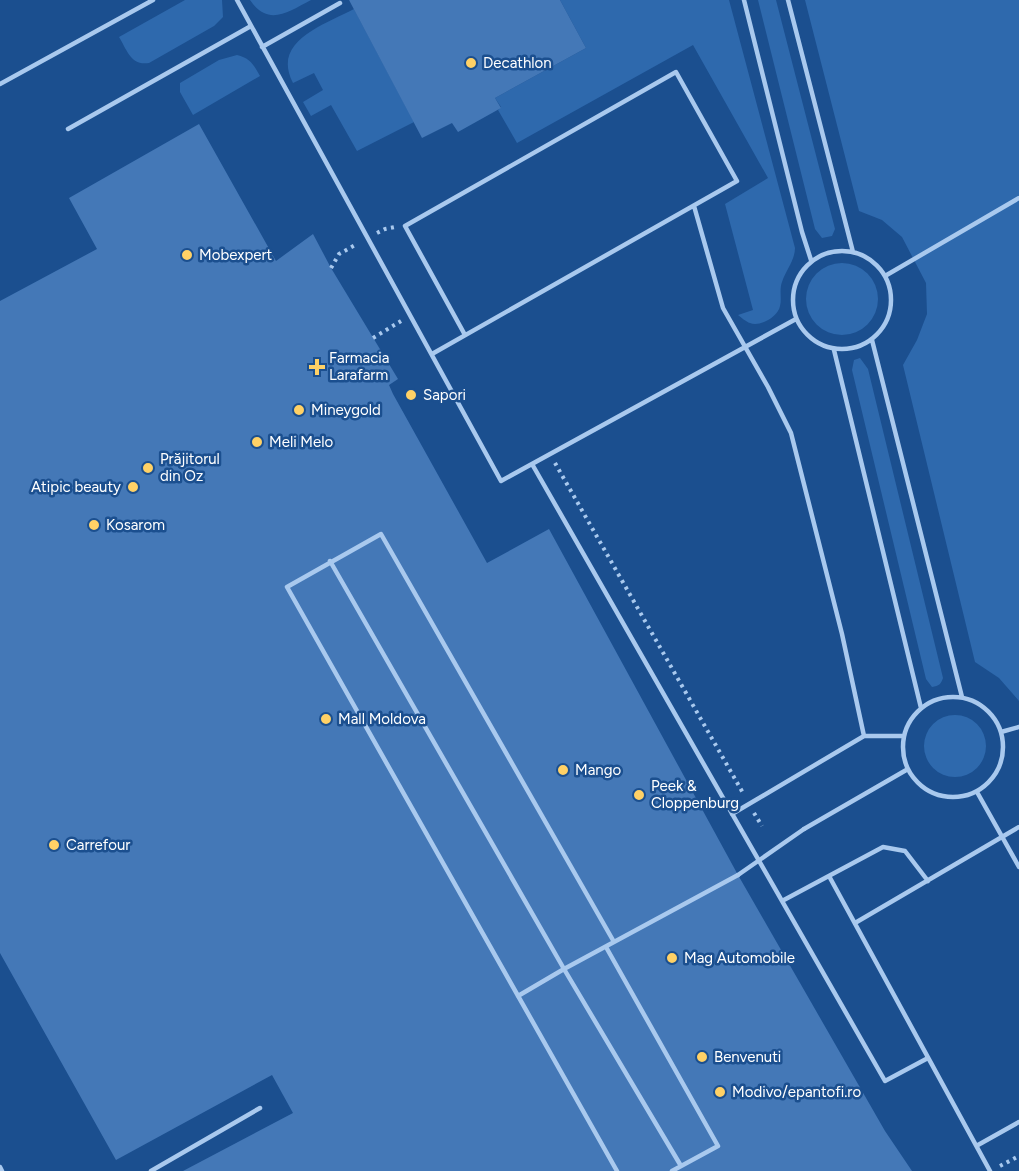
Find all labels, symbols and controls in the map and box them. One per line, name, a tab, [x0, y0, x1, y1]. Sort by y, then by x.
place label: Decathlon	[483, 54, 552, 72]
marker: Decathlon	[464, 56, 478, 70]
place label: Mobexpert	[199, 246, 273, 264]
marker: Mobexpert	[180, 248, 194, 262]
place label: Farmacia Larafarm	[329, 349, 389, 384]
marker: Farmacia Larafarm	[310, 360, 324, 374]
place label: Sapori	[423, 386, 466, 404]
marker: Sapori	[404, 388, 418, 402]
place label: Mineygold	[311, 401, 381, 419]
marker: Mineygold	[292, 403, 306, 417]
place label: Meli Melo	[269, 433, 334, 451]
marker: Meli Melo	[250, 435, 264, 449]
place label: Prăjitorul din Oz	[160, 450, 220, 485]
marker: Prăjitorul din Oz	[141, 461, 155, 475]
place label: Atipic beauty	[31, 478, 121, 496]
marker: Atipic beauty	[126, 480, 140, 494]
place label: Kosarom	[106, 516, 165, 534]
marker: Kosarom	[87, 518, 101, 532]
place label: Mall Moldova	[338, 710, 426, 728]
marker: Mall Moldova	[319, 712, 333, 726]
place label: Mango	[575, 761, 622, 779]
marker: Mango	[556, 763, 570, 777]
place label: Peek & Cloppenburg	[651, 777, 739, 812]
marker: Peek & Cloppenburg	[632, 788, 646, 802]
place label: Carrefour	[66, 836, 130, 854]
marker: Carrefour	[47, 838, 61, 852]
place label: Mag Automobile	[684, 949, 795, 967]
marker: Mag Automobile	[665, 951, 679, 965]
place label: Benvenuti	[714, 1048, 781, 1066]
marker: Benvenuti	[695, 1050, 709, 1064]
place label: Modivo/epantofi.ro	[732, 1083, 861, 1101]
marker: Modivo/epantofi.ro	[713, 1085, 727, 1099]

